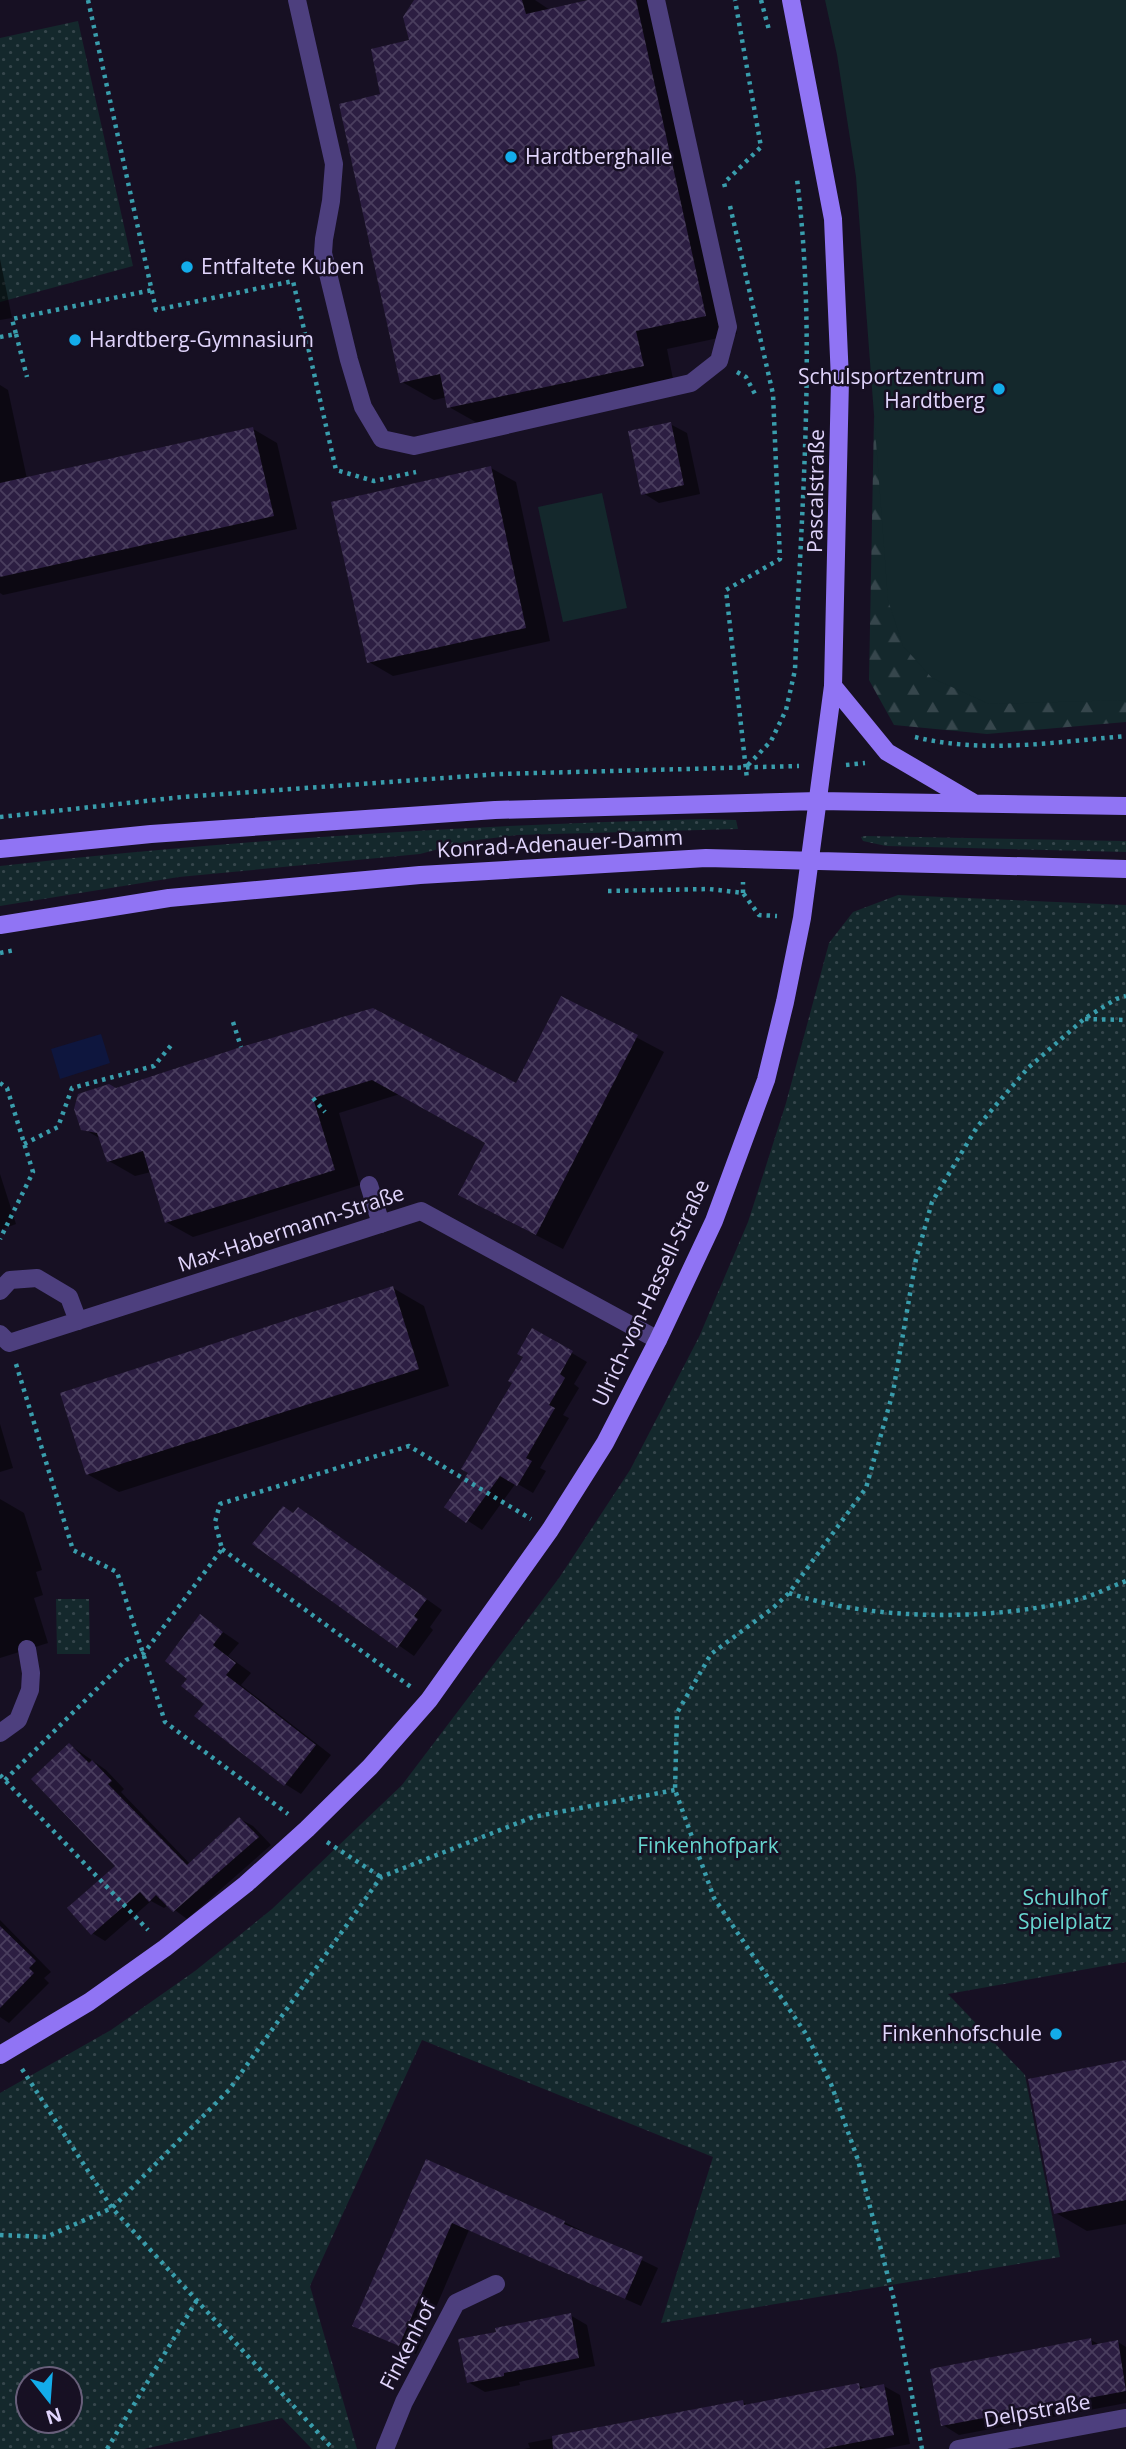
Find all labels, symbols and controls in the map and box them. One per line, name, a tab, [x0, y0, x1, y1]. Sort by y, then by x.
place label: Hardtberghalle	[525, 142, 673, 170]
marker: Hardtberghalle	[503, 149, 519, 165]
place label: Entfaltete Kuben	[201, 252, 364, 280]
marker: Entfaltete Kuben	[179, 259, 195, 275]
place label: Hardtberg-Gymnasium	[89, 325, 314, 353]
marker: Hardtberg-Gymnasium	[67, 332, 83, 348]
place label: Schulsportzentrum Hardtberg	[798, 362, 985, 414]
marker: Schulsportzentrum Hardtberg	[991, 381, 1007, 397]
street label: Pascalstraße	[800, 429, 830, 553]
street label: Konrad-Adenauer-Damm	[436, 823, 684, 863]
street label: Ulrich-von-Hassell-Straße	[585, 1175, 715, 1411]
street label: Max-Habermann-Straße	[174, 1178, 407, 1278]
park label: Finkenhofpark	[637, 1831, 779, 1859]
park label: Schulhof Spielplatz	[1018, 1883, 1112, 1935]
place label: Finkenhofschule	[882, 2019, 1042, 2047]
marker: Finkenhofschule	[1048, 2026, 1064, 2042]
street label: Finkenhof	[373, 2293, 443, 2394]
north arrow	[14, 2365, 84, 2435]
street label: Delpstraße	[981, 2387, 1092, 2433]
text: N	[43, 2402, 65, 2431]

